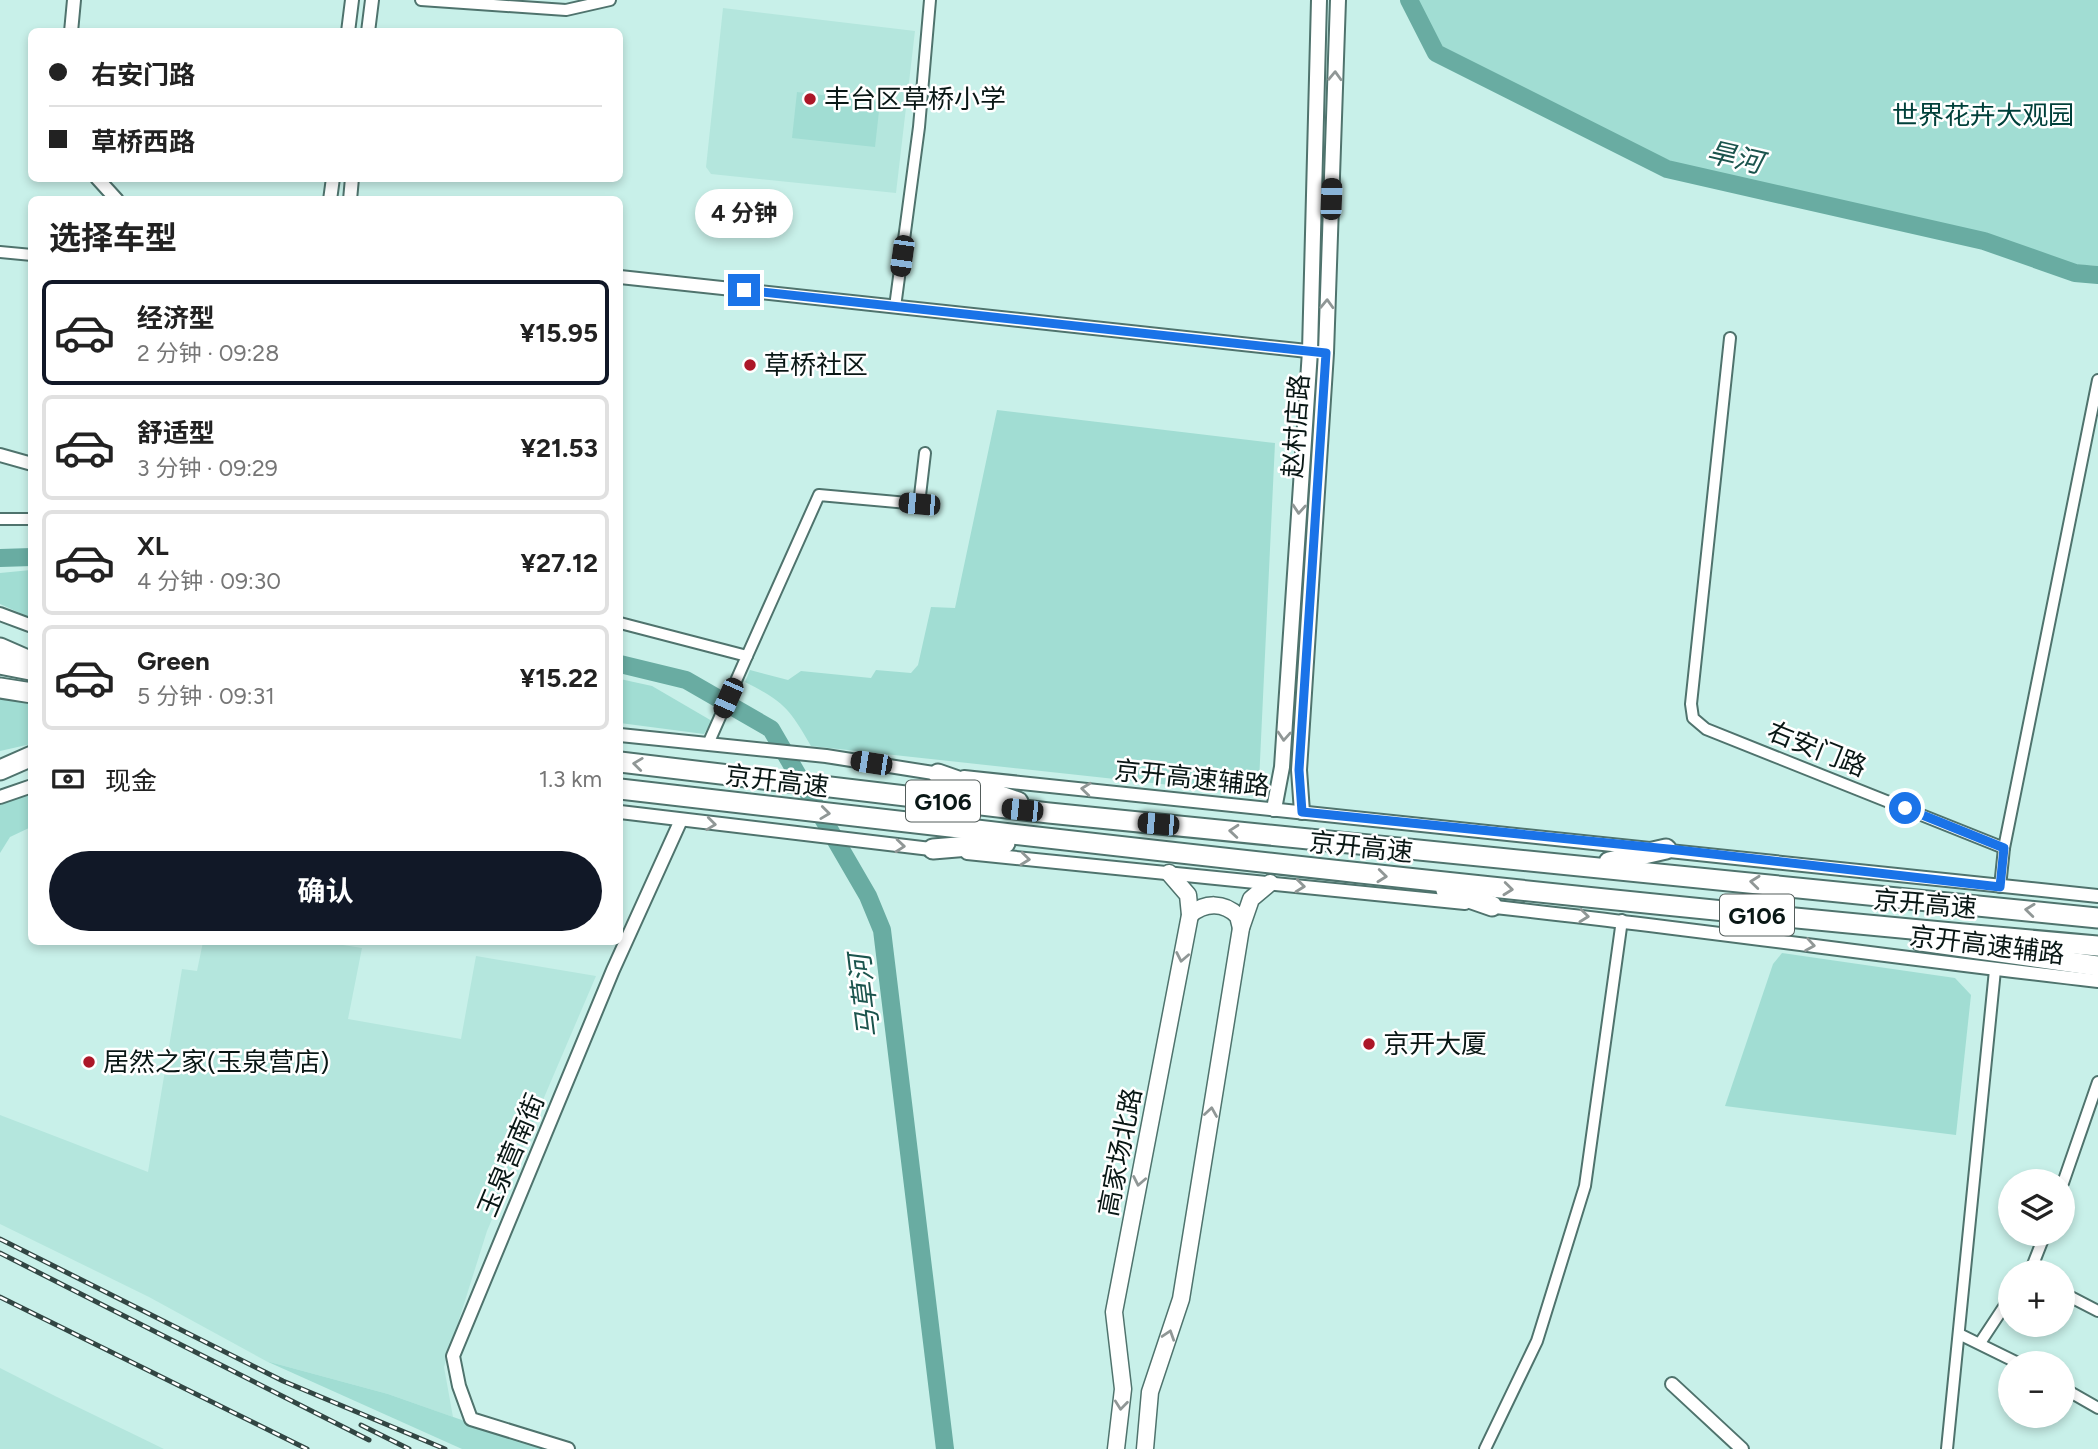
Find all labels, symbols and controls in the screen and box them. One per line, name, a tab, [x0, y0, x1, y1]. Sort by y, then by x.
text: 右安门路	[91, 59, 195, 91]
one-way arrow	[1328, 71, 1343, 82]
place label: 丰台区草桥小学	[824, 83, 1006, 115]
marker: 丰台区草桥小学	[802, 91, 818, 107]
park label: 世界花卉大观园	[1892, 99, 2074, 131]
text: 草桥西路	[91, 126, 195, 158]
water label: 旱河	[1704, 134, 1771, 181]
car	[1320, 178, 1343, 220]
callout: 4 分钟	[695, 188, 793, 238]
text: 4 分钟	[711, 199, 777, 227]
text: 选择车型	[49, 219, 177, 257]
car	[889, 234, 916, 278]
route end	[728, 274, 760, 306]
one-way arrow	[1320, 298, 1335, 309]
icon: car	[53, 301, 116, 364]
text: 经济型	[137, 302, 215, 334]
text: ¥15.95	[520, 317, 598, 349]
text: 2 分钟 · 09:28	[137, 339, 279, 367]
place label: 草桥社区	[764, 349, 868, 381]
marker: 草桥社区	[742, 357, 758, 373]
street label: 赵村店路	[1276, 373, 1316, 479]
icon: car	[53, 416, 116, 479]
text: 舒适型	[137, 417, 215, 449]
text: ¥21.53	[520, 432, 598, 464]
text: 3 分钟 · 09:29	[137, 454, 278, 482]
car	[898, 492, 941, 516]
one-way arrow	[1292, 504, 1307, 515]
text: XL	[137, 530, 169, 562]
icon: car	[53, 531, 116, 594]
text: ¥27.12	[521, 547, 598, 579]
text: 4 分钟 · 09:30	[137, 567, 281, 595]
text: Green	[137, 645, 210, 677]
icon: car	[53, 646, 116, 709]
text: ¥15.22	[520, 662, 598, 694]
car	[710, 675, 747, 721]
text: 5 分钟 · 09:31	[137, 682, 275, 710]
street label: 右安门路	[1763, 715, 1871, 783]
one-way arrow	[1276, 731, 1291, 742]
car	[849, 749, 894, 777]
street label: 京开高速辅路	[1113, 754, 1271, 802]
one-way arrow	[632, 757, 644, 772]
street label: 京开高速	[723, 759, 831, 803]
icon: cash	[49, 760, 87, 798]
text: 现金	[105, 765, 157, 797]
text: 1.3 km	[539, 765, 602, 793]
road number: G106	[906, 780, 980, 822]
one-way arrow	[1080, 782, 1092, 797]
route start	[1889, 792, 1921, 824]
car	[1001, 797, 1044, 823]
one-way arrow	[819, 805, 830, 820]
car	[1137, 812, 1180, 836]
one-way arrow	[706, 817, 717, 832]
one-way arrow	[1229, 824, 1240, 839]
street label: 京开高速	[1308, 826, 1414, 868]
one-way arrow	[895, 838, 906, 853]
button: 确认	[49, 851, 602, 931]
one-way arrow	[1020, 851, 1031, 866]
one-way arrow	[1377, 868, 1388, 883]
one-way arrow	[1749, 875, 1760, 890]
one-way arrow	[1295, 878, 1306, 893]
one-way arrow	[1503, 881, 1514, 896]
street label: 京开高速	[1872, 884, 1978, 924]
road number: G106	[1720, 894, 1794, 936]
one-way arrow	[2024, 903, 2036, 918]
one-way arrow	[1579, 908, 1590, 923]
street label: 京开高速辅路	[1908, 920, 2066, 970]
one-way arrow	[1804, 937, 1816, 952]
water label: 马草河	[841, 947, 886, 1040]
one-way arrow	[1175, 951, 1190, 963]
place label: 京开大厦	[1383, 1028, 1487, 1060]
marker: 京开大厦	[1361, 1036, 1377, 1052]
place label: 居然之家(玉泉营店)	[103, 1046, 329, 1078]
marker: 居然之家(玉泉营店)	[81, 1054, 97, 1070]
street label: 高家场北路	[1092, 1085, 1148, 1219]
street label: 玉泉营南街	[471, 1089, 551, 1221]
one-way arrow	[1203, 1106, 1218, 1118]
map controls	[1998, 1169, 2075, 1428]
button: layers	[1998, 1169, 2075, 1246]
one-way arrow	[1132, 1175, 1147, 1187]
button: +	[1998, 1260, 2075, 1337]
one-way arrow	[1161, 1329, 1175, 1342]
button: −	[1998, 1351, 2075, 1428]
one-way arrow	[1114, 1400, 1129, 1411]

